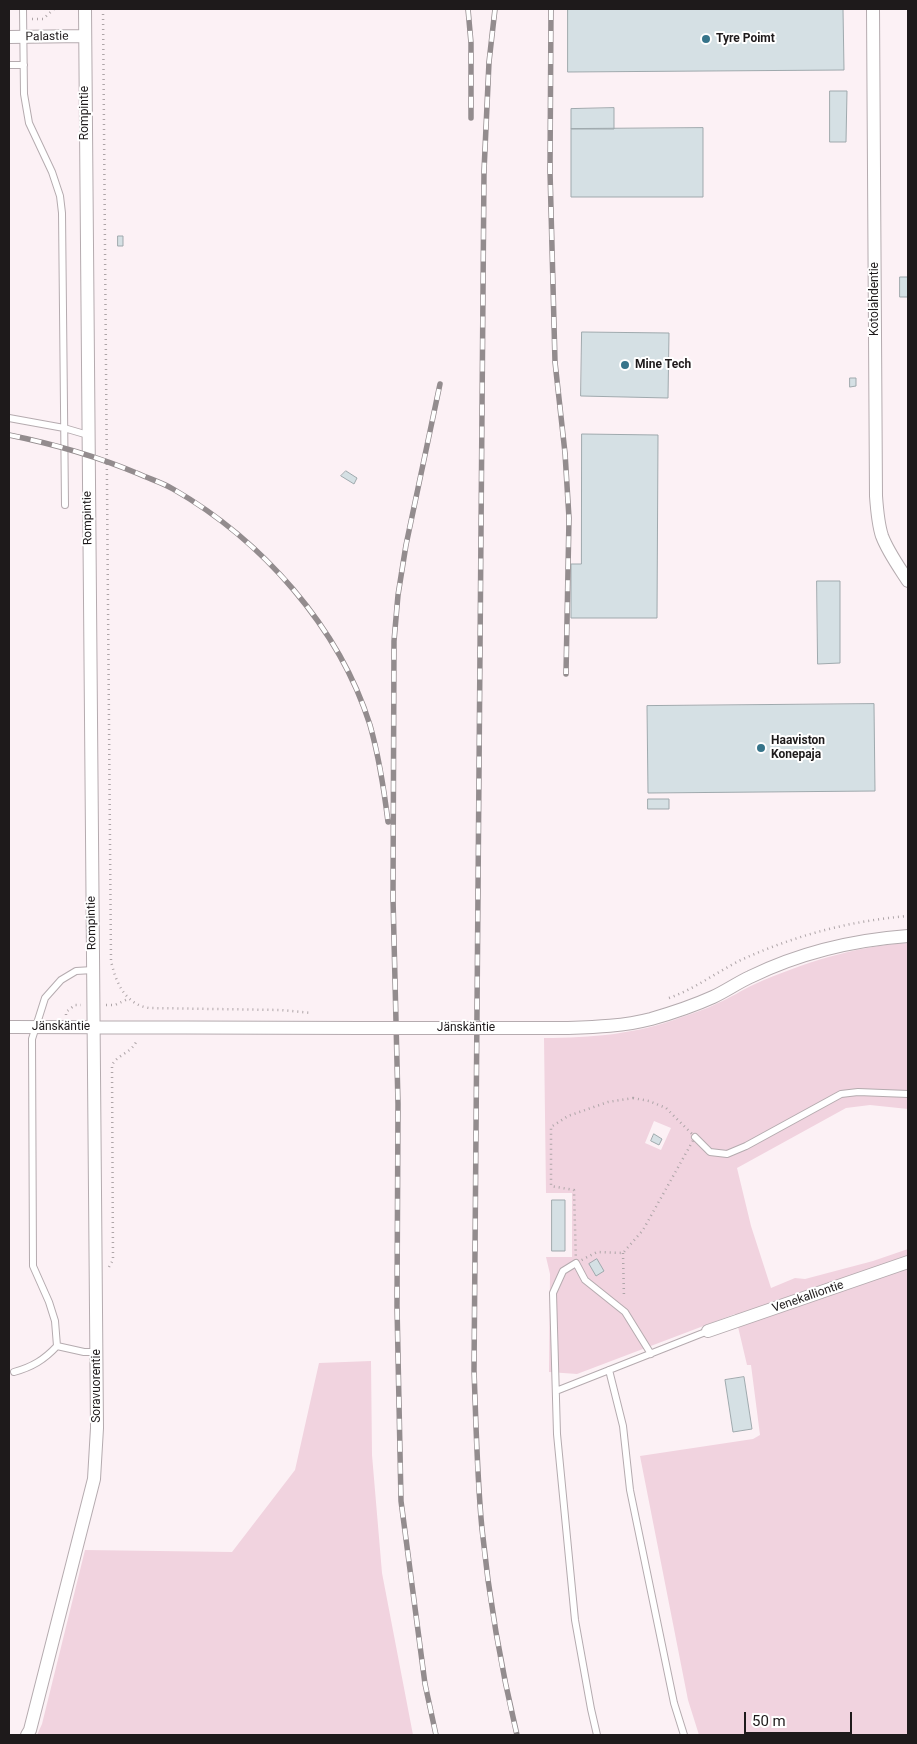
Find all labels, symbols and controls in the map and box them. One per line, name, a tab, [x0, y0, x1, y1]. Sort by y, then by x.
street label: Palastie	[25, 29, 69, 45]
place label: Tyre Poimt	[716, 32, 775, 46]
marker: Tyre Poimt	[700, 33, 712, 45]
street label: Rompintie	[78, 86, 92, 140]
street label: Kotolahdentie	[868, 262, 882, 336]
place label: Mine Tech	[635, 358, 691, 372]
marker: Mine Tech	[619, 359, 631, 371]
street label: Rompintie	[80, 491, 96, 545]
place label: Haaviston Konepaja	[771, 734, 825, 762]
marker: Haaviston Konepaja	[755, 742, 767, 754]
street label: Rompintie	[84, 896, 100, 950]
street label: Jänskäntie	[32, 1020, 90, 1034]
street label: Jänskäntie	[437, 1021, 495, 1035]
street label: Venekalliontie	[770, 1278, 846, 1316]
street label: Soravuorentie	[90, 1349, 104, 1423]
scale bar	[747, 1702, 854, 1734]
text: 50 m	[752, 1712, 786, 1730]

